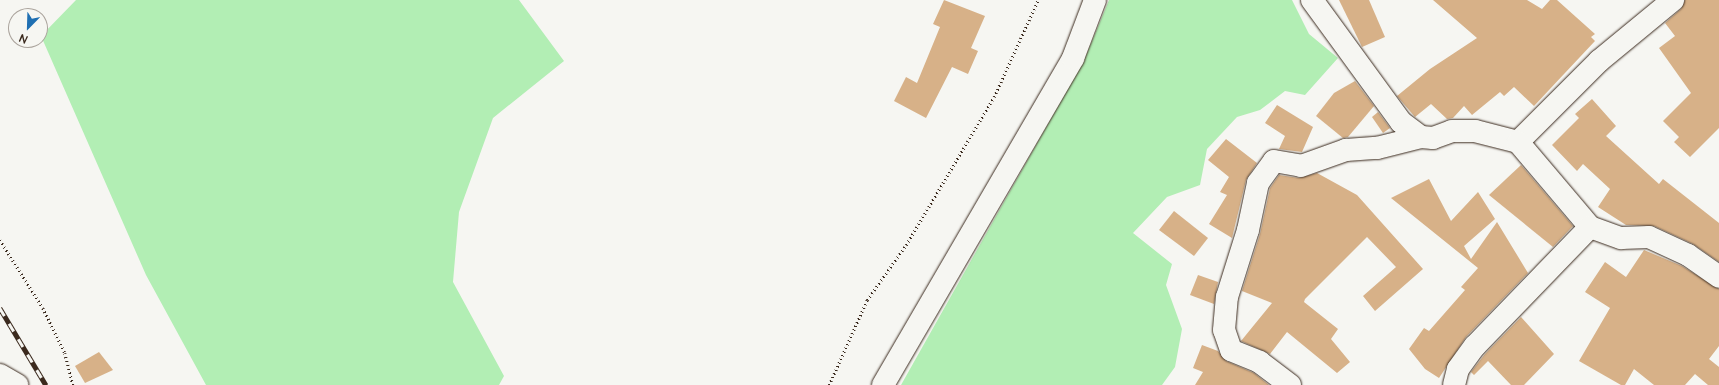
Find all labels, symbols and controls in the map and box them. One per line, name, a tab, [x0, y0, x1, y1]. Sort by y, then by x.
north arrow	[8, 8, 48, 48]
text: N	[17, 30, 30, 47]

